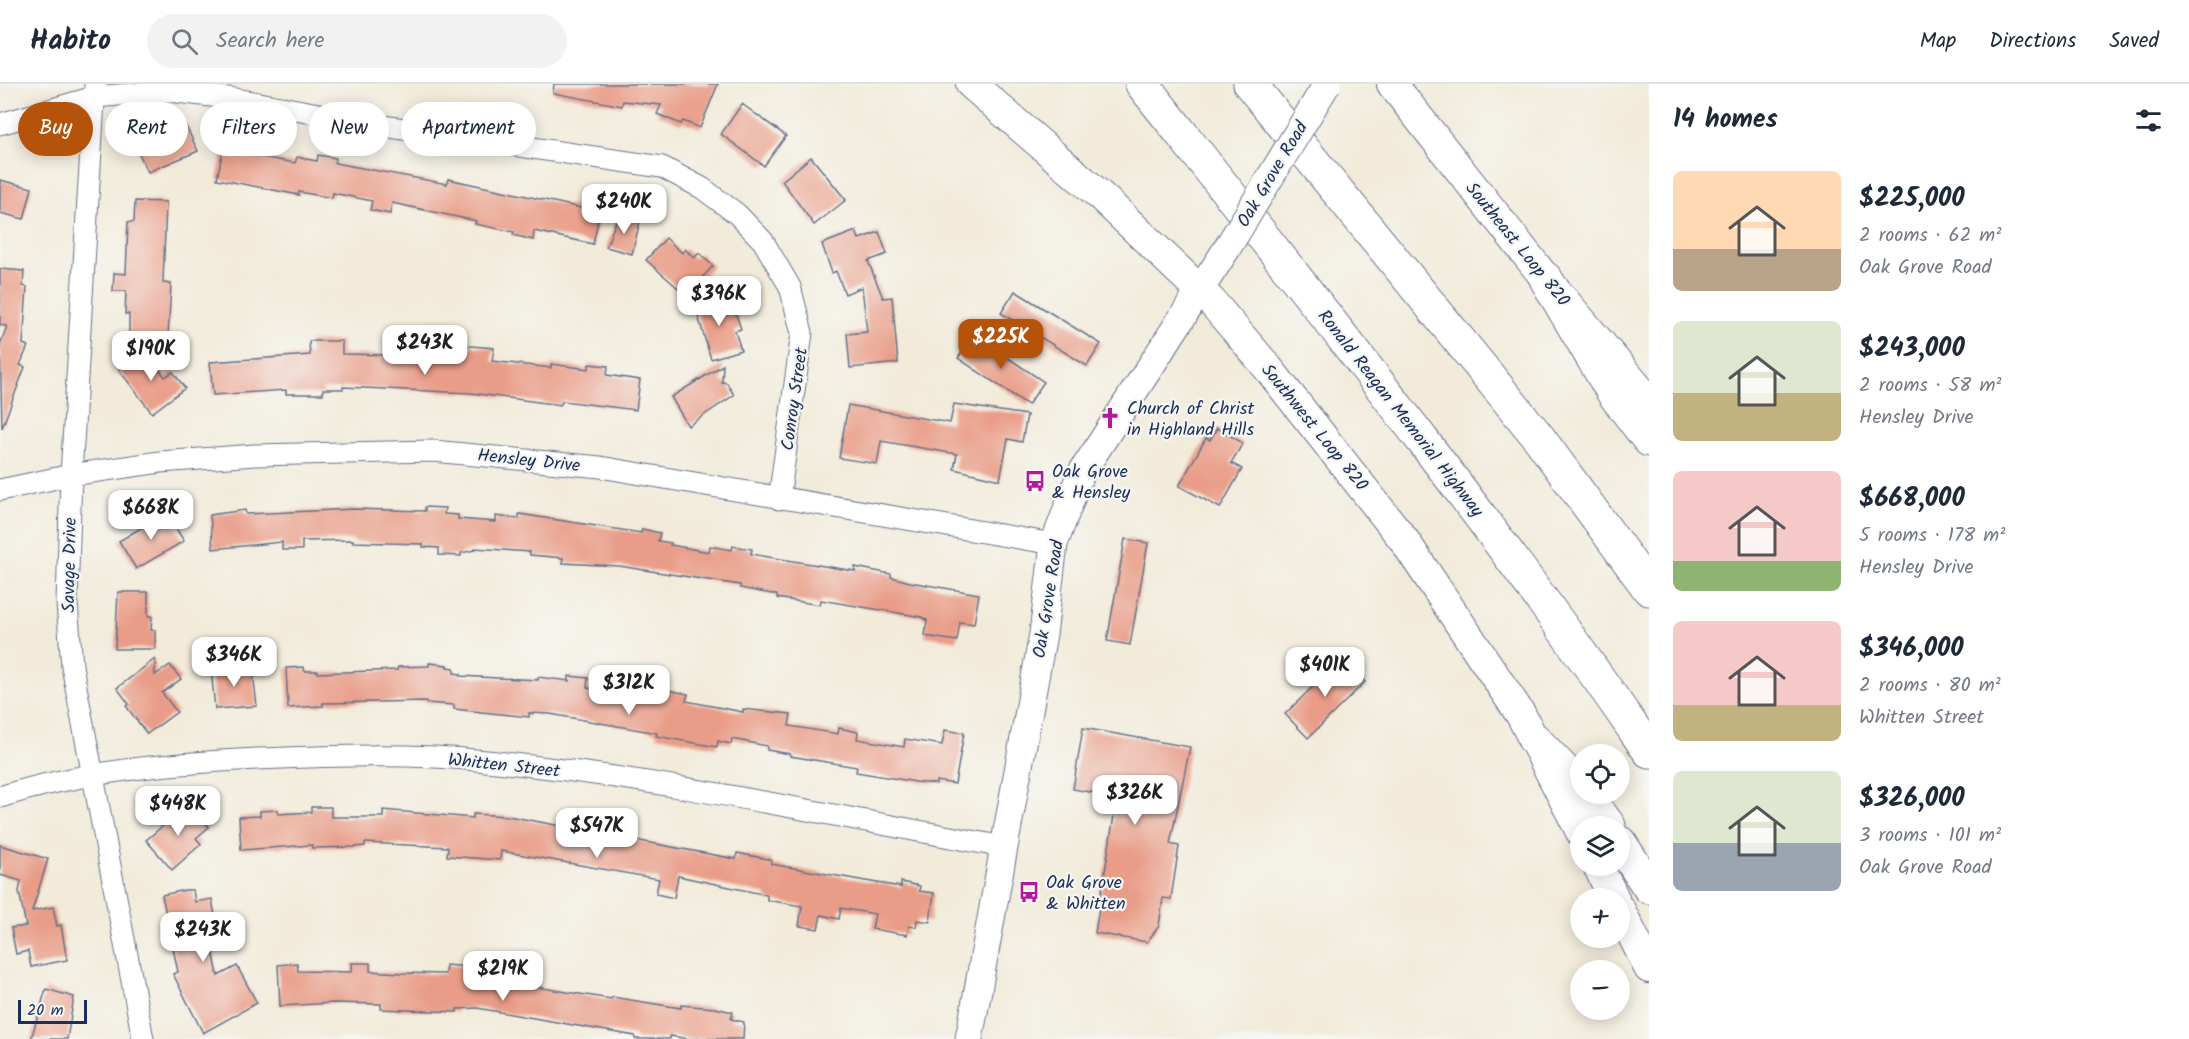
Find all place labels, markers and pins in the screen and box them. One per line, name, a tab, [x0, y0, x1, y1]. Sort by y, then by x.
pin: $240K	[582, 184, 666, 235]
pin: $396K	[677, 276, 761, 327]
pin: $225K	[959, 319, 1043, 370]
pin: $243K	[383, 325, 467, 376]
pin: $190K	[109, 331, 193, 382]
place label: Church of Christ in Highland Hills	[1127, 395, 1255, 445]
church icon: Church of Christ in Highland Hills	[1098, 406, 1122, 430]
place label: Oak Grove & Hensley	[1052, 458, 1131, 508]
bus stop icon: Oak Grove & Hensley	[1023, 469, 1047, 493]
pin: $668K	[109, 490, 193, 541]
pin: $346K	[192, 637, 276, 688]
pin: $401K	[1283, 647, 1367, 698]
pin: $312K	[587, 665, 671, 716]
pin: $326K	[1093, 775, 1177, 826]
pin: $448K	[136, 786, 220, 837]
pin: $547K	[555, 808, 639, 859]
place label: Oak Grove & Whitten	[1046, 869, 1126, 919]
bus stop icon: Oak Grove & Whitten	[1017, 880, 1041, 904]
pin: $243K	[161, 912, 245, 963]
pin: $219K	[461, 951, 545, 1002]

